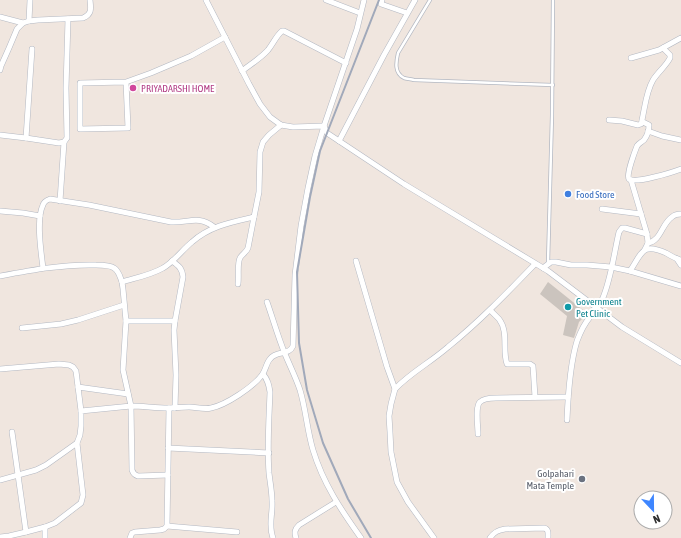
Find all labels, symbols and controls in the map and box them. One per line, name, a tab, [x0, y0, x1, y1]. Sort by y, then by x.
marker: PRIYADARSHI HOME	[128, 83, 138, 93]
place label: PRIYADARSHI HOME	[141, 83, 215, 94]
marker: Food Store	[563, 189, 573, 199]
place label: Food Store	[576, 189, 615, 200]
place label: Government Pet Clinic	[576, 296, 622, 319]
marker: Government Pet Clinic	[563, 302, 573, 312]
place label: Golpahari Mata Temple	[526, 468, 574, 491]
marker: Golpahari Mata Temple	[577, 474, 587, 484]
north arrow	[633, 490, 673, 530]
text: N	[651, 512, 662, 526]

